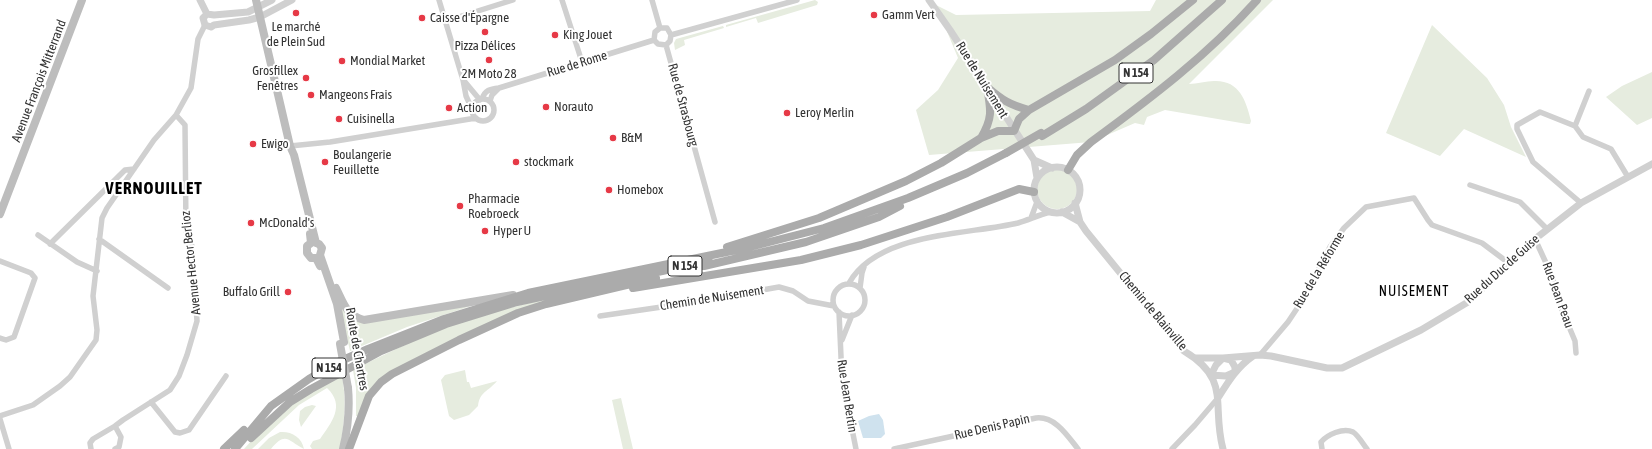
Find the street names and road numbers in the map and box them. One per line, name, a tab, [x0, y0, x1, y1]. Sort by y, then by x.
street label: Avenue François Mitterrand	[8, 18, 70, 144]
street label: Rue de Nuisement	[952, 39, 1012, 121]
street label: Rue de Rome	[545, 47, 609, 81]
street label: Rue de Strasbourg	[664, 62, 702, 148]
road number: N 154	[1119, 63, 1153, 83]
street label: Avenue Hector Berlioz	[178, 210, 204, 316]
street label: Rue de la Réforme	[1290, 229, 1348, 311]
street label: Rue du Duc de Guise	[1461, 231, 1543, 307]
road number: N 154	[668, 256, 702, 276]
street label: Rue Jean Peau	[1539, 260, 1577, 330]
street label: Chemin de Blainville	[1115, 268, 1191, 354]
street label: Chemin de Nuisement	[659, 282, 765, 314]
street label: Route de Chartres	[342, 306, 372, 392]
road number: N 154	[312, 358, 346, 378]
street label: Rue Jean Bertin	[834, 359, 860, 433]
street label: Rue Denis Papin	[953, 411, 1031, 443]

